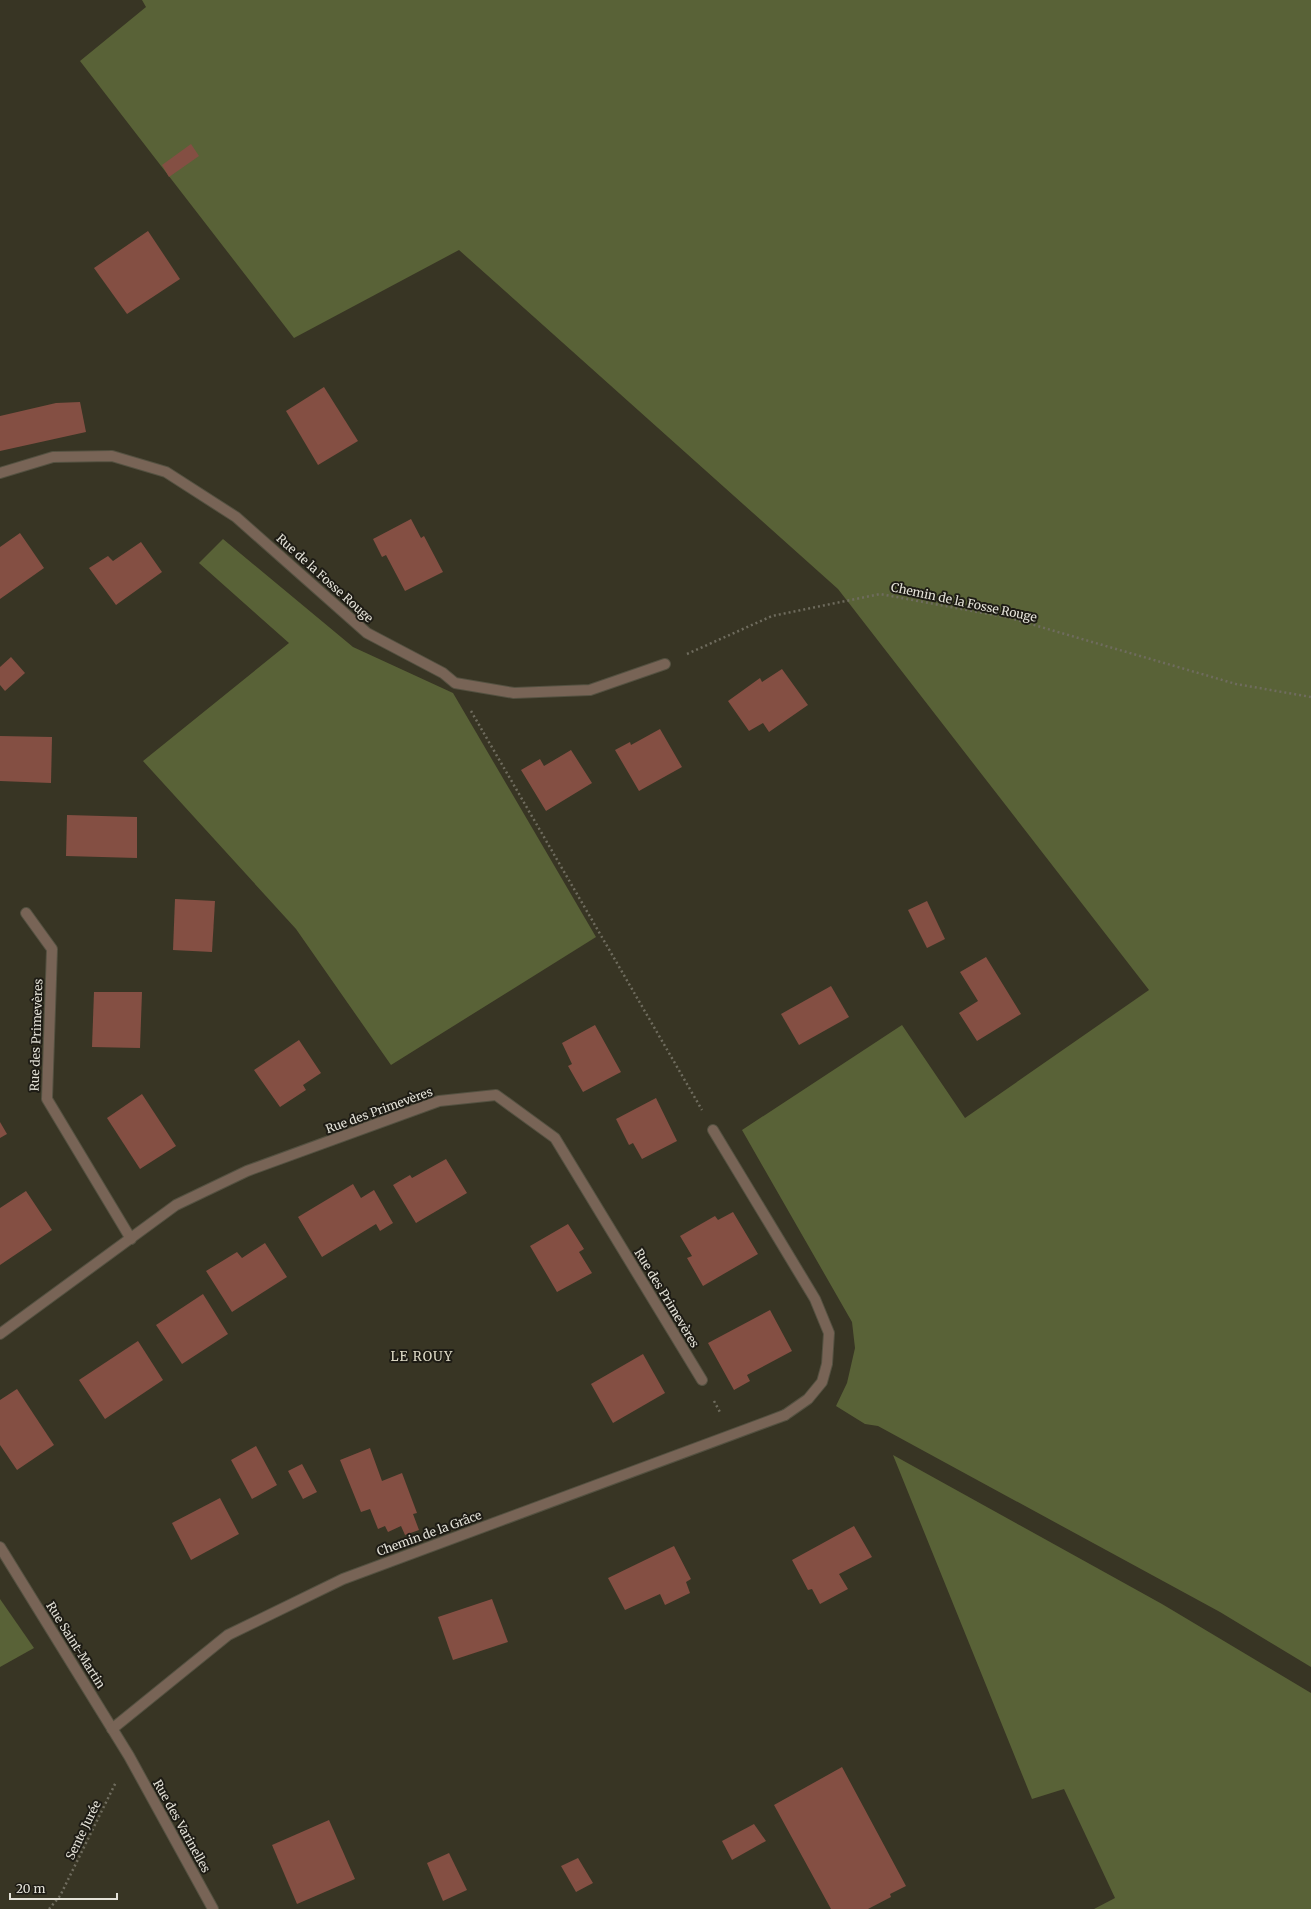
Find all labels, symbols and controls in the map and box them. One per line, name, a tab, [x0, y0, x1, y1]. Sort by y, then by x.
street label: Rue de la Fosse Rouge	[274, 531, 376, 625]
street label: Chemin de la Fosse Rouge	[890, 579, 1038, 625]
street label: Rue des Primevères	[27, 978, 45, 1092]
street label: Rue des Primevères	[323, 1084, 435, 1136]
street label: Rue des Primevères	[632, 1246, 703, 1350]
district label: LE ROUY	[391, 1348, 453, 1365]
street label: Chemin de la Grâce	[375, 1507, 483, 1559]
street label: Rue Saint-Martin	[43, 1599, 109, 1691]
street label: Rue des Varinelles	[150, 1777, 214, 1875]
street label: Sente Jurée	[62, 1798, 104, 1862]
scale bar	[10, 1875, 117, 1901]
text: 20 m	[16, 1881, 45, 1896]

